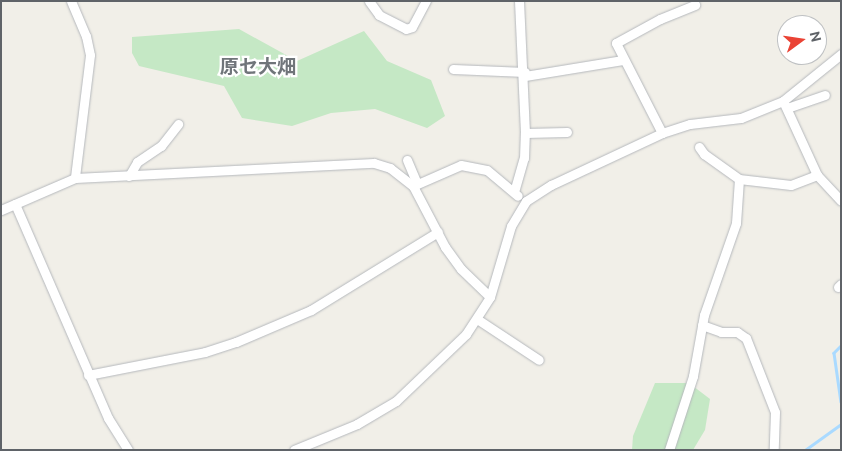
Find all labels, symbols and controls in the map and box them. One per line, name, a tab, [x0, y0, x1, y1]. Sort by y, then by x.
north arrow	[777, 15, 827, 65]
text: N	[807, 30, 825, 44]
district label: 原セ大畑	[220, 56, 296, 78]

